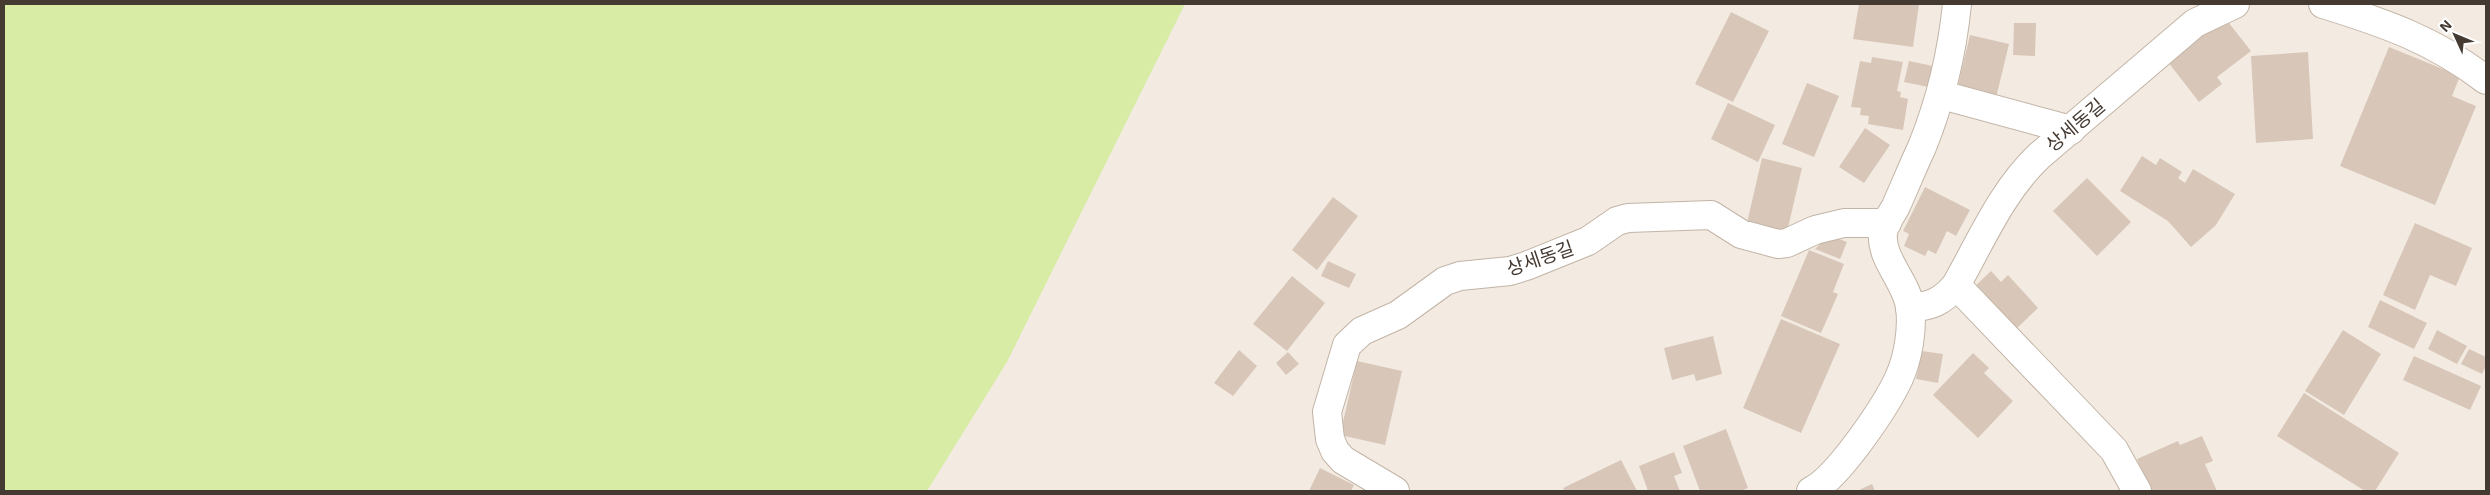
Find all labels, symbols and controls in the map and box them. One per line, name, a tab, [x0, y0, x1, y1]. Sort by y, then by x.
north arrow	[2430, 10, 2480, 60]
text: N	[2436, 16, 2455, 35]
street label: 상세동길	[2041, 93, 2109, 156]
street label: 상세동길	[1503, 235, 1577, 280]

